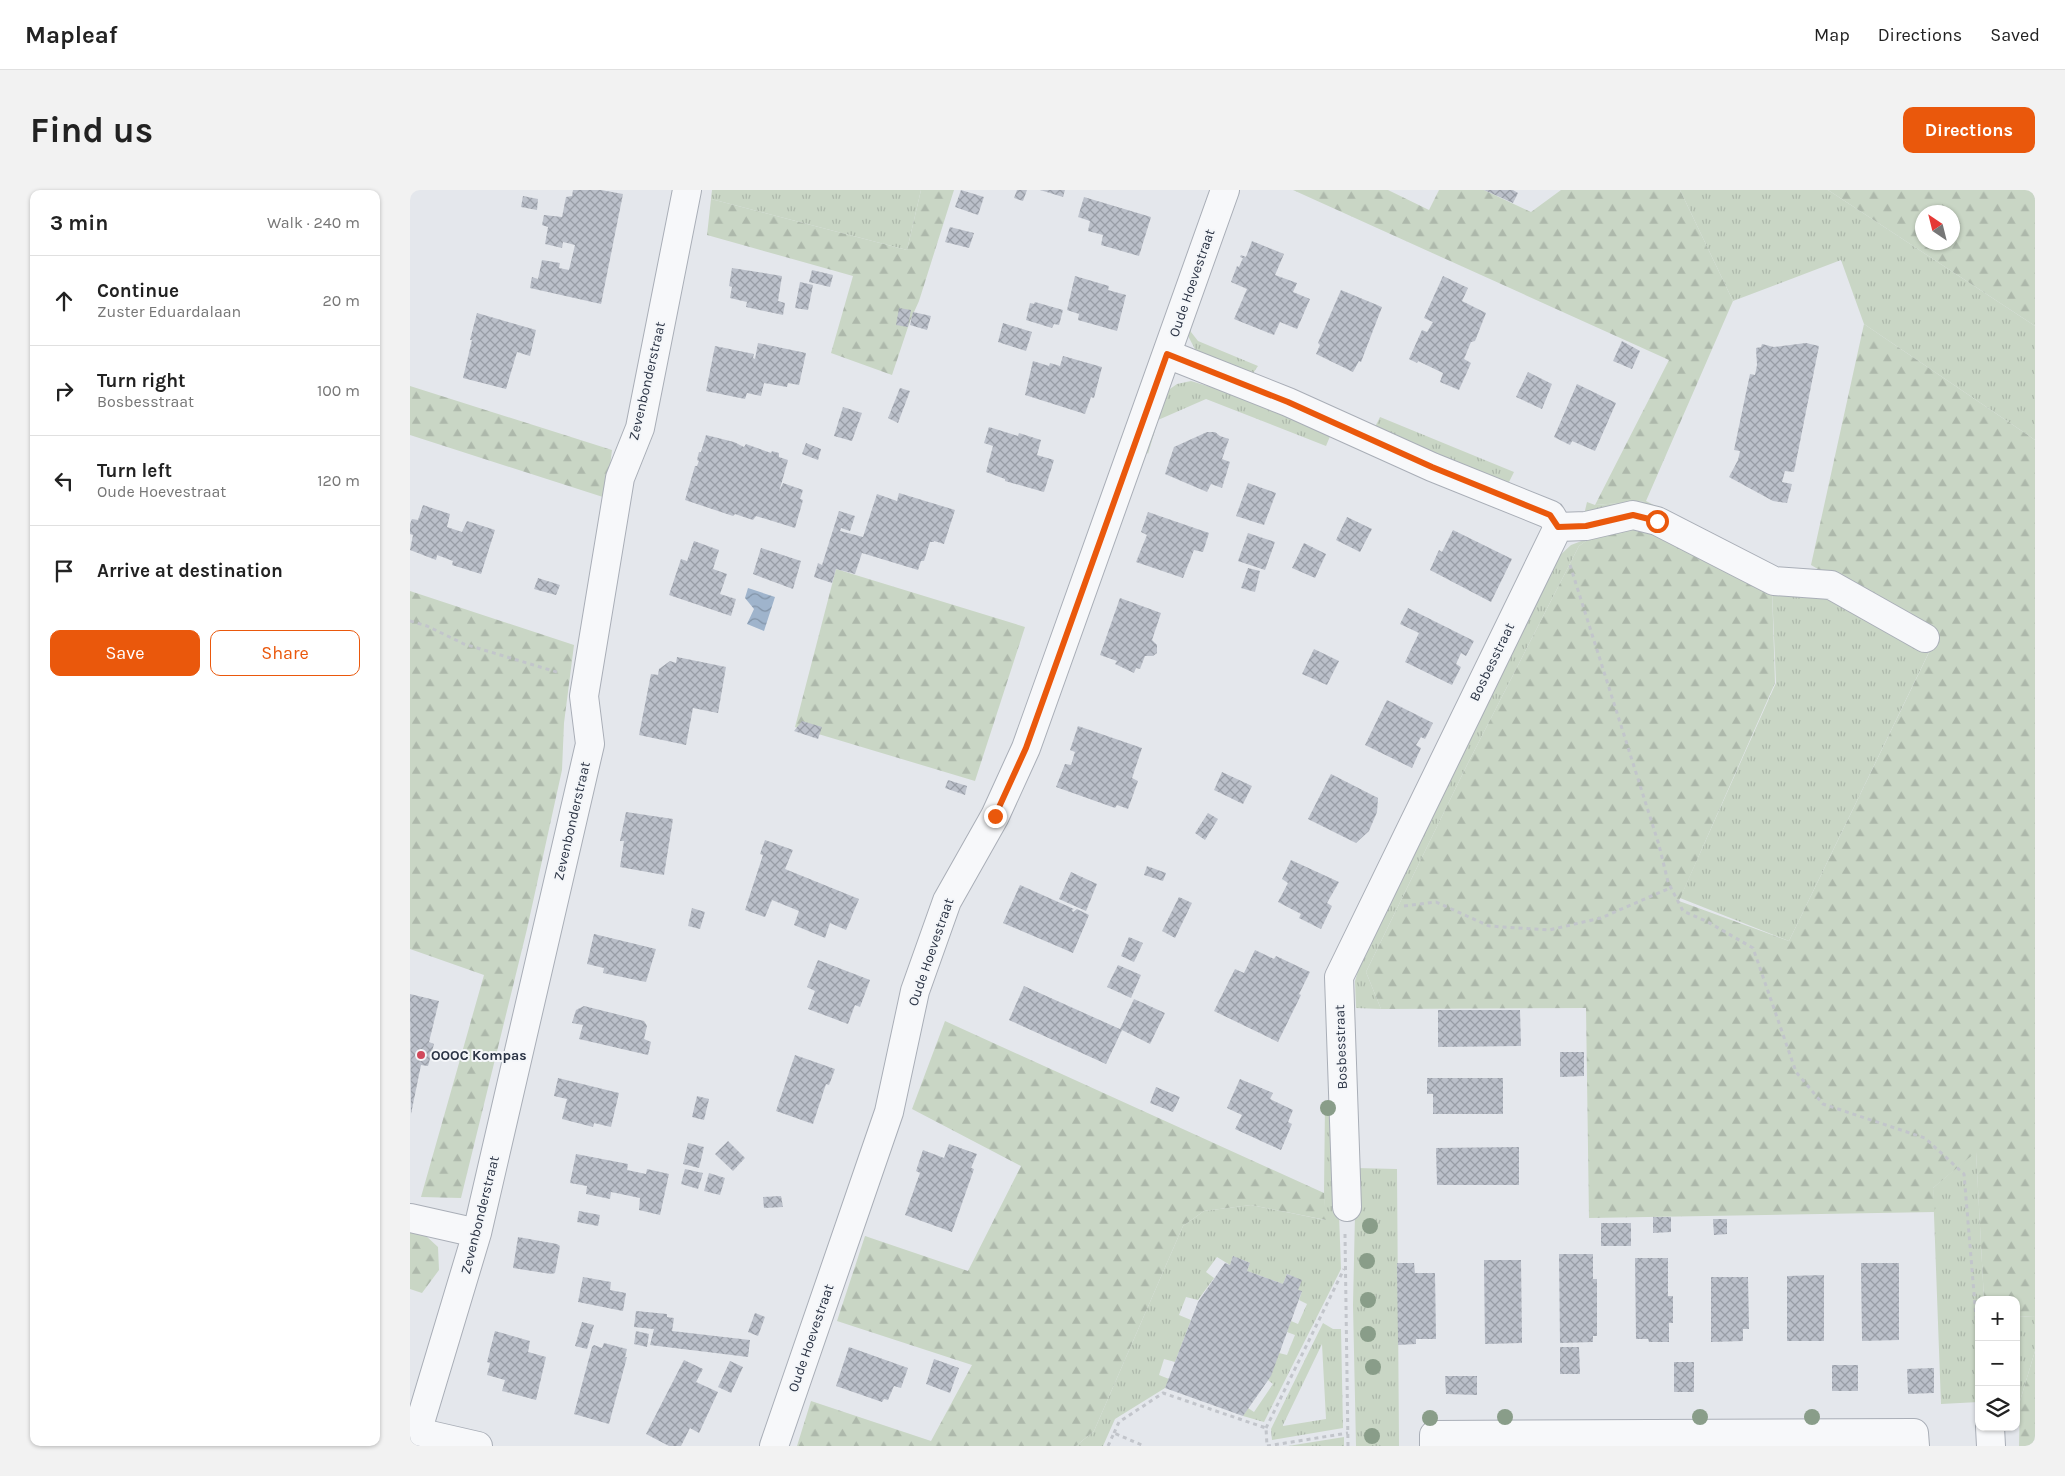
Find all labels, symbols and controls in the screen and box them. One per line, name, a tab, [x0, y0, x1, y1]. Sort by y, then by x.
text: Mapleaf	[25, 21, 118, 49]
text: Map	[1814, 24, 1850, 46]
text: Directions	[1878, 24, 1962, 46]
text: Saved	[1990, 24, 2040, 46]
button: Directions	[1903, 107, 2035, 153]
text: Find us	[30, 110, 153, 151]
north arrow	[1915, 205, 1960, 250]
text: 3 min	[50, 211, 108, 235]
text: Walk · 240 m	[267, 213, 360, 232]
street label: Oude Hoevestraat	[1166, 227, 1218, 339]
text: Continue	[97, 280, 179, 302]
icon: ahead	[50, 287, 78, 315]
text: 20 m	[322, 291, 360, 310]
text: Zuster Eduardalaan	[97, 302, 241, 321]
street label: Zevenbonderstraat	[625, 320, 669, 442]
text: Turn right	[97, 370, 186, 392]
icon: right	[50, 377, 78, 405]
text: 100 m	[317, 381, 360, 400]
text: Bosbesstraat	[97, 392, 194, 411]
text: Turn left	[97, 460, 172, 482]
icon: left	[50, 467, 78, 495]
text: 120 m	[317, 471, 360, 490]
text: Oude Hoevestraat	[97, 482, 226, 501]
route start	[1646, 510, 1669, 533]
icon: arrive	[50, 557, 78, 585]
text: Arrive at destination	[97, 560, 283, 582]
street label: Bosbesstraat	[1466, 620, 1518, 704]
button: Save	[50, 630, 200, 676]
button: Share	[210, 630, 360, 676]
street label: Zevenbonderstraat	[550, 760, 594, 882]
route end	[984, 805, 1007, 828]
street label: Oude Hoevestraat	[905, 896, 957, 1008]
street label: Bosbesstraat	[1331, 1004, 1351, 1090]
place label: OOOC Kompas	[431, 1047, 527, 1064]
marker: OOOC Kompas	[415, 1049, 427, 1061]
street label: Zevenbonderstraat	[457, 1154, 503, 1276]
street label: Oude Hoevestraat	[785, 1282, 837, 1394]
map controls	[1975, 1296, 2020, 1431]
button: +	[1975, 1296, 2020, 1341]
button: −	[1975, 1341, 2020, 1386]
button: layers	[1975, 1386, 2020, 1431]

